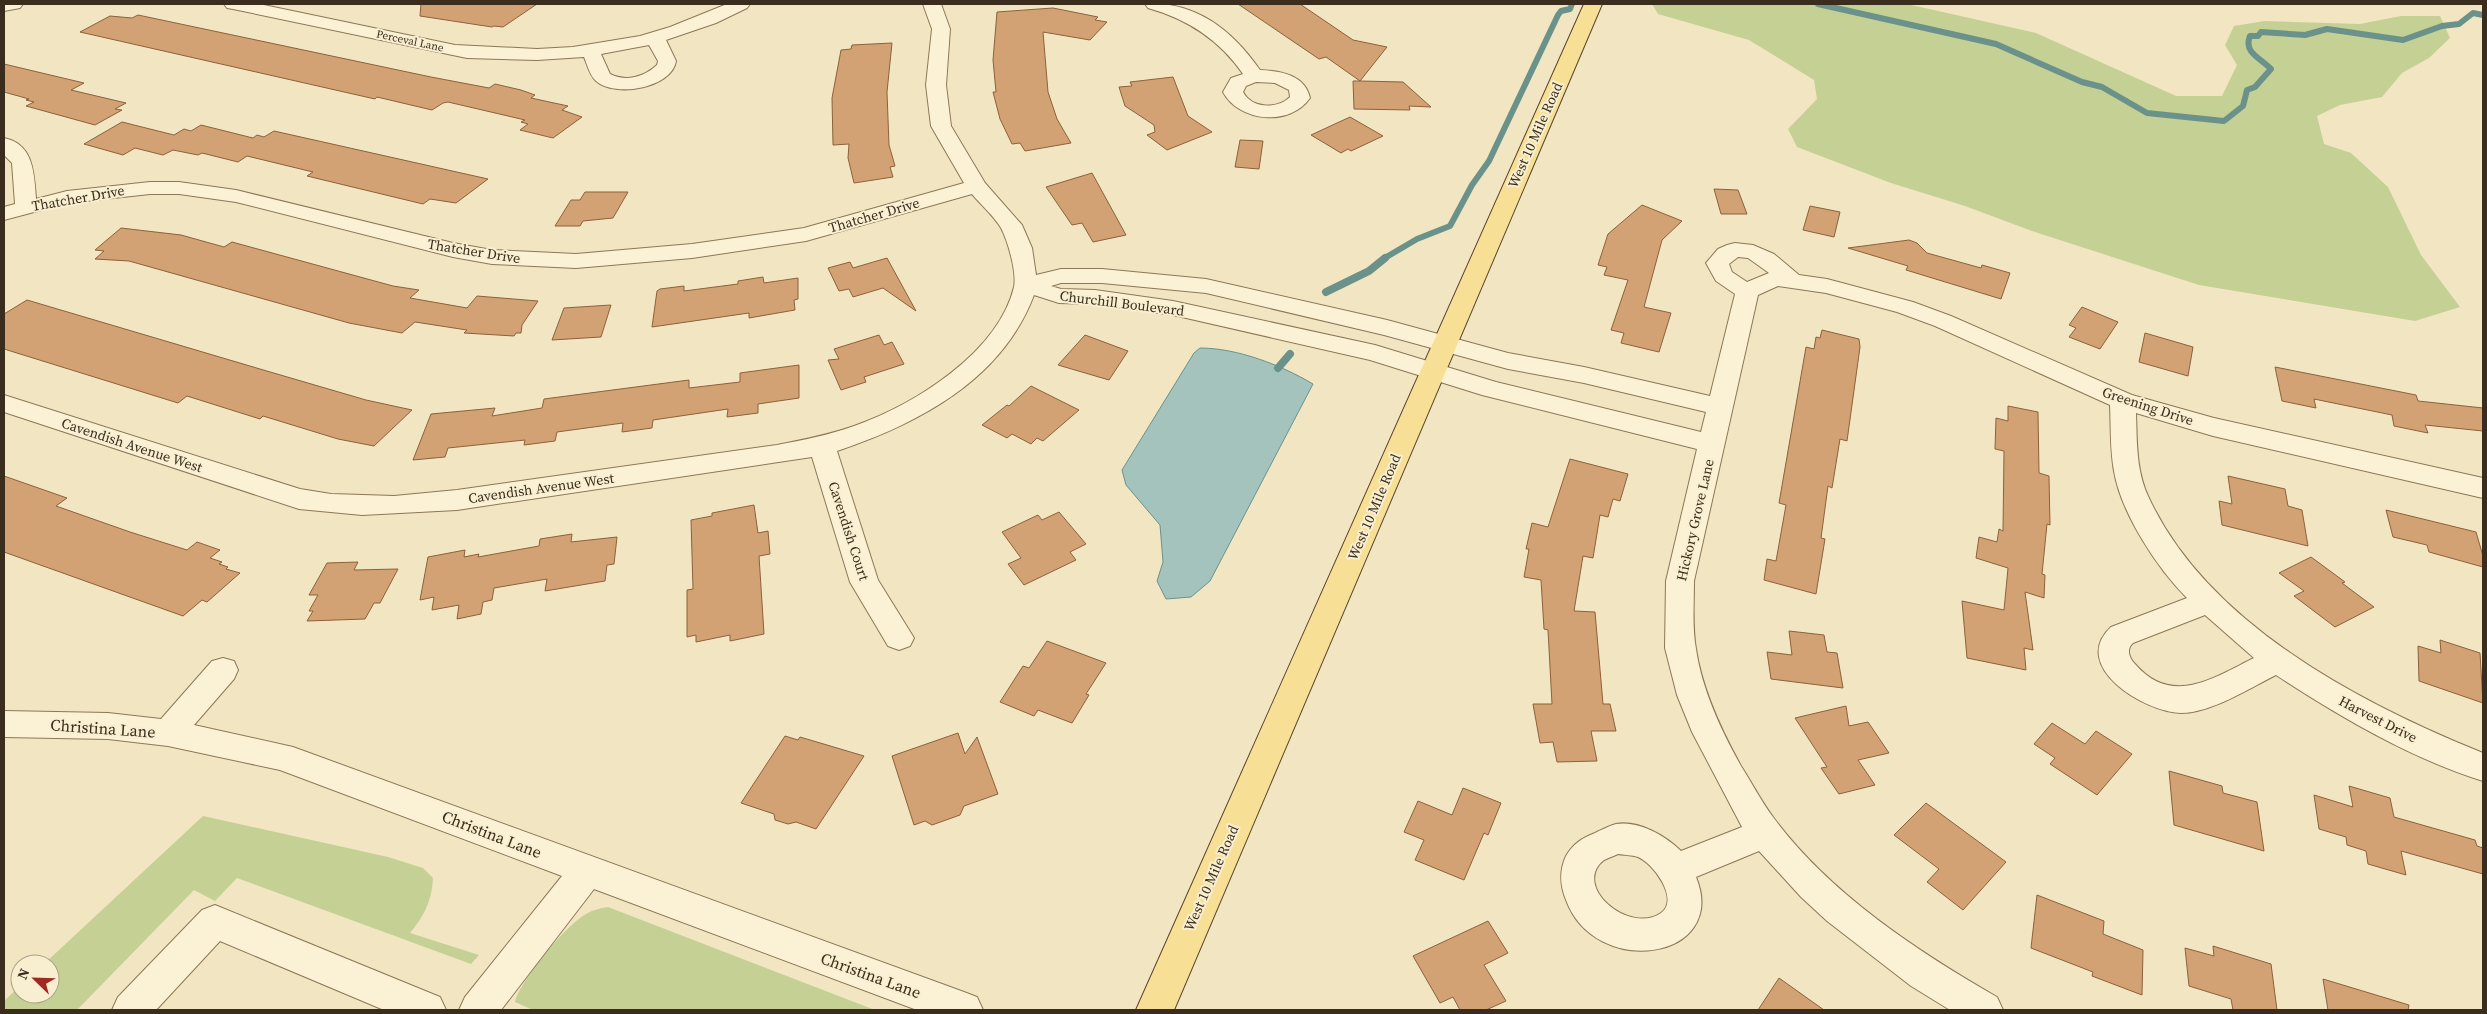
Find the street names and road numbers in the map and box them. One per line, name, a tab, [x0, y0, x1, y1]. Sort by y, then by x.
street label: Perceval Lane	[375, 27, 445, 56]
street label: West 10 Mile Road	[1503, 79, 1567, 191]
street label: Thatcher Drive	[30, 180, 126, 216]
street label: Thatcher Drive	[826, 192, 922, 238]
street label: Thatcher Drive	[426, 234, 522, 268]
street label: Churchill Boulevard	[1059, 285, 1185, 321]
street label: Greening Drive	[2100, 382, 2196, 430]
street label: Cavendish Avenue West	[59, 413, 205, 477]
street label: West 10 Mile Road	[1343, 451, 1405, 563]
street label: Hickory Grove Lane	[1671, 457, 1719, 583]
street label: Cavendish Avenue West	[467, 468, 616, 508]
street label: Cavendish Court	[824, 479, 875, 584]
street label: Harvest Drive	[2335, 691, 2421, 747]
street label: Christina Lane	[50, 713, 156, 743]
street label: Christina Lane	[439, 805, 545, 863]
street label: West 10 Mile Road	[1179, 822, 1243, 934]
street label: Christina Lane	[818, 947, 924, 1003]

